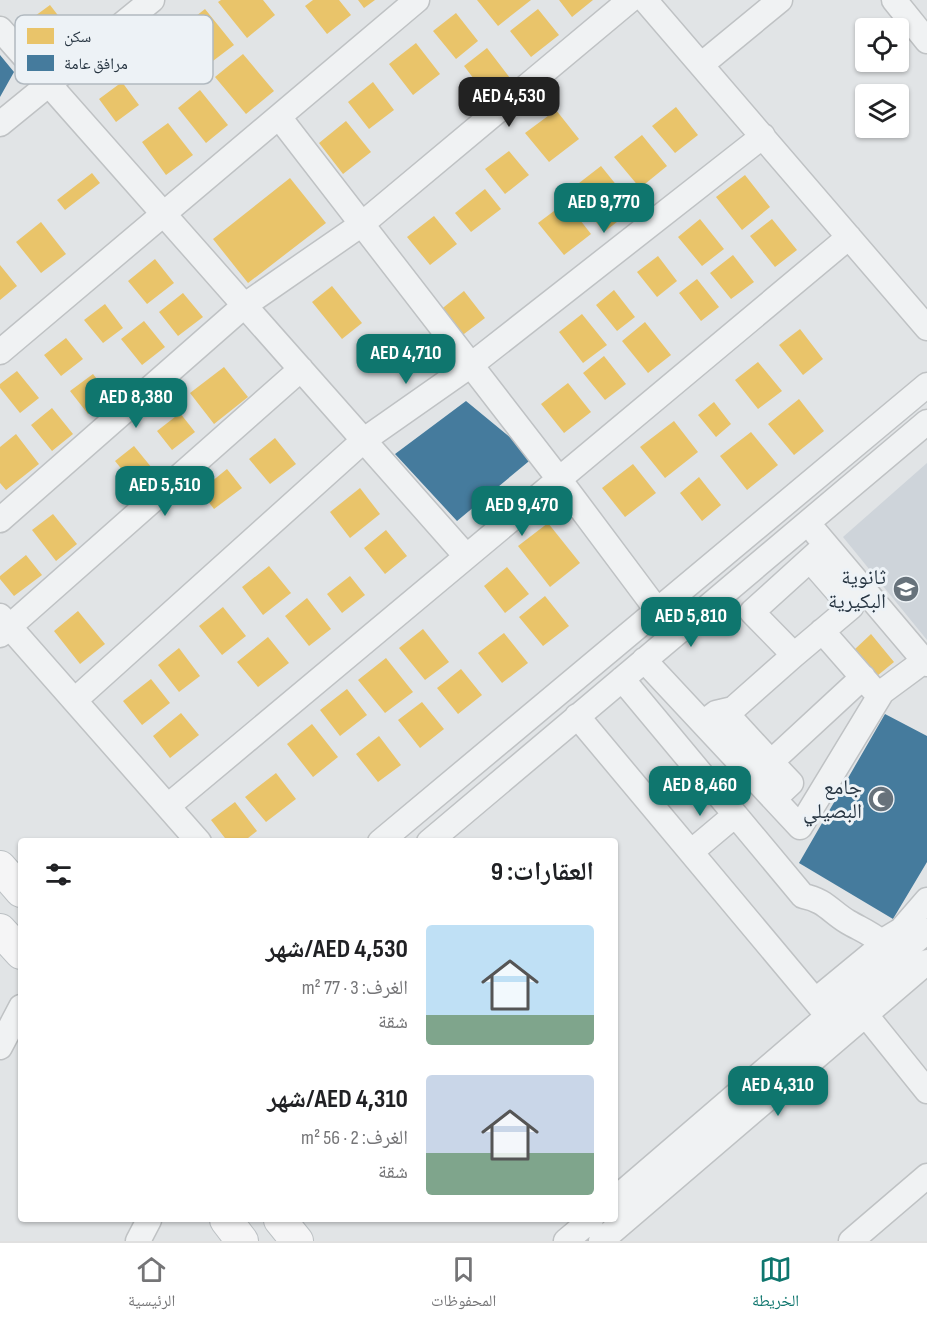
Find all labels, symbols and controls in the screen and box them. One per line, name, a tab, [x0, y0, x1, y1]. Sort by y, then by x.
legend	[15, 15, 213, 84]
map controls	[855, 18, 909, 138]
button: locate	[855, 18, 909, 72]
text: سكن	[64, 28, 91, 47]
text: مرافق عامة	[64, 55, 128, 74]
pin: AED 4,530	[440, 77, 578, 128]
text: AED 4,530	[473, 84, 546, 108]
button: layers	[855, 84, 909, 138]
pin: AED 9,770	[535, 183, 673, 234]
text: AED 9,770	[568, 190, 640, 214]
pin: AED 4,710	[337, 334, 475, 385]
text: AED 4,710	[370, 341, 442, 365]
pin: AED 8,380	[67, 378, 205, 429]
text: AED 8,380	[99, 385, 173, 409]
pin: AED 5,510	[96, 466, 234, 517]
text: AED 5,510	[129, 473, 201, 497]
pin: AED 9,470	[453, 486, 591, 537]
text: AED 9,470	[486, 493, 558, 517]
place label: ثانوية البكيرية	[828, 565, 886, 614]
school or university icon: ثانوية البكيرية	[891, 574, 921, 604]
pin: AED 5,810	[622, 597, 760, 648]
text: AED 5,810	[655, 604, 727, 628]
pin: AED 8,460	[631, 766, 769, 817]
text: AED 8,460	[663, 773, 737, 797]
place label: جامع البصيلي	[803, 775, 862, 827]
mosque icon: جامع البصيلي	[866, 784, 896, 814]
text: العقارات: 9	[491, 857, 594, 888]
icon: filters	[42, 858, 75, 891]
text: AED 4,530/شهر	[266, 934, 408, 965]
icon: home	[474, 949, 546, 1021]
text: الغرف: 3 · 77 m²	[302, 976, 408, 1000]
text: شقة	[378, 1010, 408, 1034]
pin: AED 4,310	[709, 1066, 847, 1117]
text: AED 4,310	[742, 1073, 814, 1097]
text: AED 4,310/شهر	[267, 1084, 408, 1115]
icon: home	[474, 1099, 546, 1171]
text: الغرف: 2 · 56 m²	[301, 1126, 408, 1150]
text: شقة	[378, 1160, 408, 1184]
tab: الرئيسية	[128, 1253, 175, 1316]
tab: المحفوظات	[431, 1253, 496, 1316]
tab: الخريطة	[752, 1253, 799, 1316]

